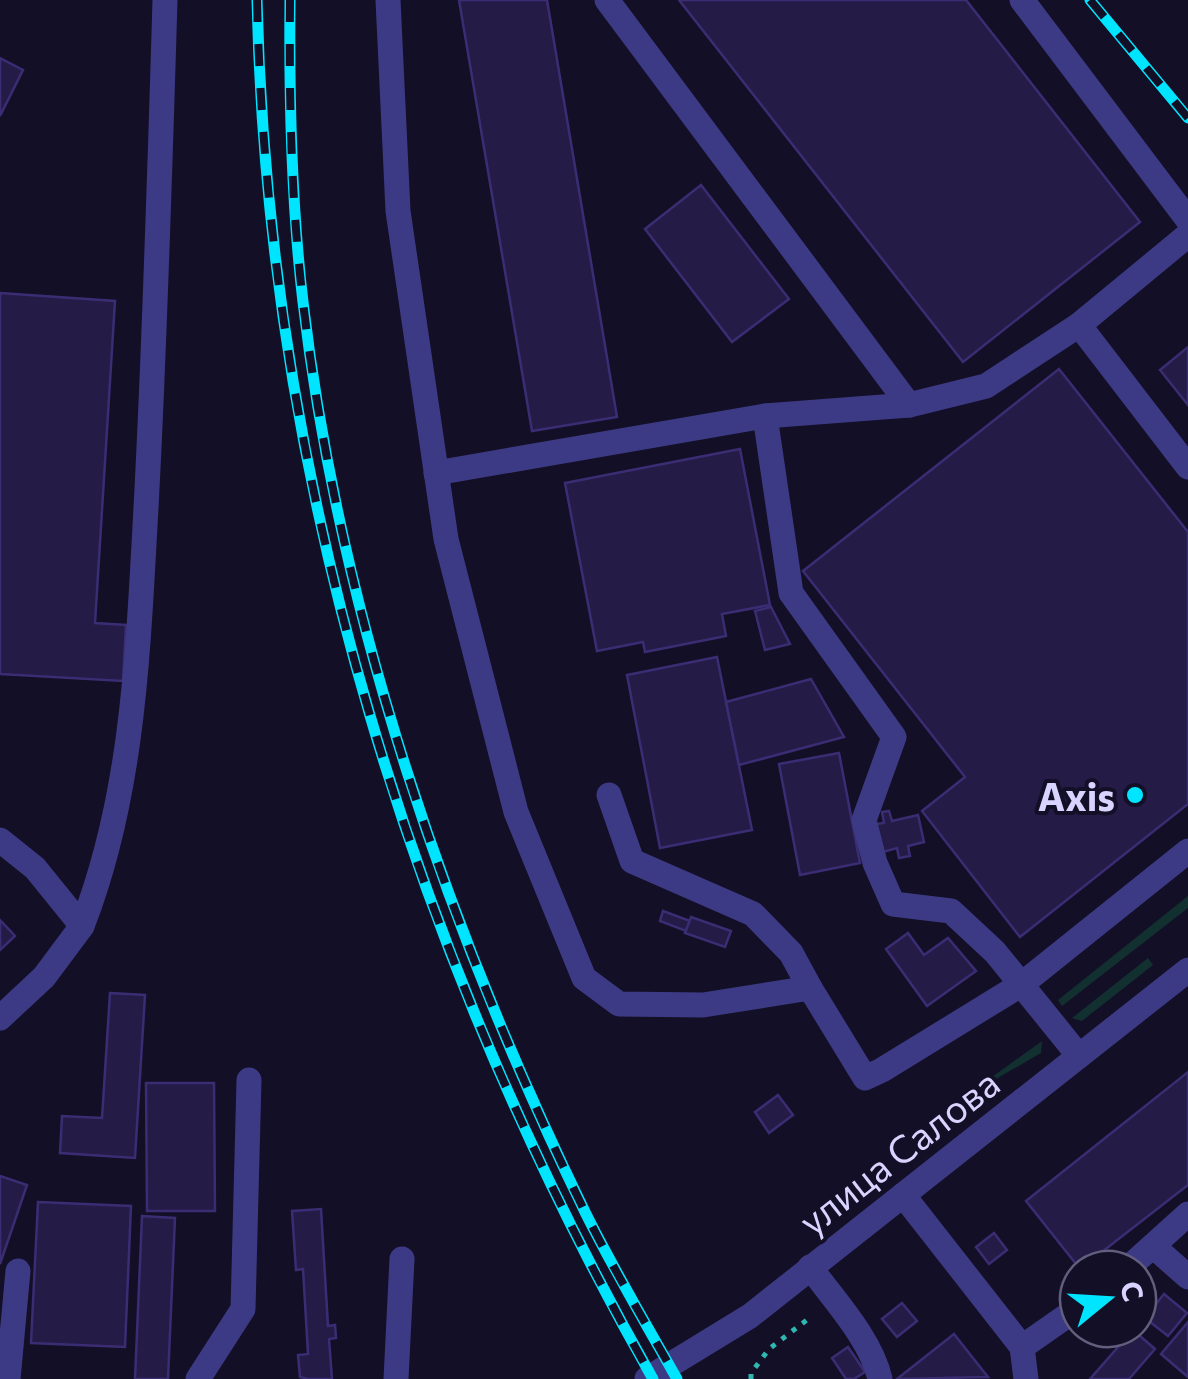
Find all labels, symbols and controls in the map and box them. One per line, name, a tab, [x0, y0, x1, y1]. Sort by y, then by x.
place label: Axis	[1038, 772, 1115, 819]
marker: Axis	[1124, 784, 1146, 806]
street label: улица Салова	[788, 1058, 1008, 1244]
north arrow	[1058, 1249, 1158, 1349]
text: С	[1114, 1277, 1152, 1305]

